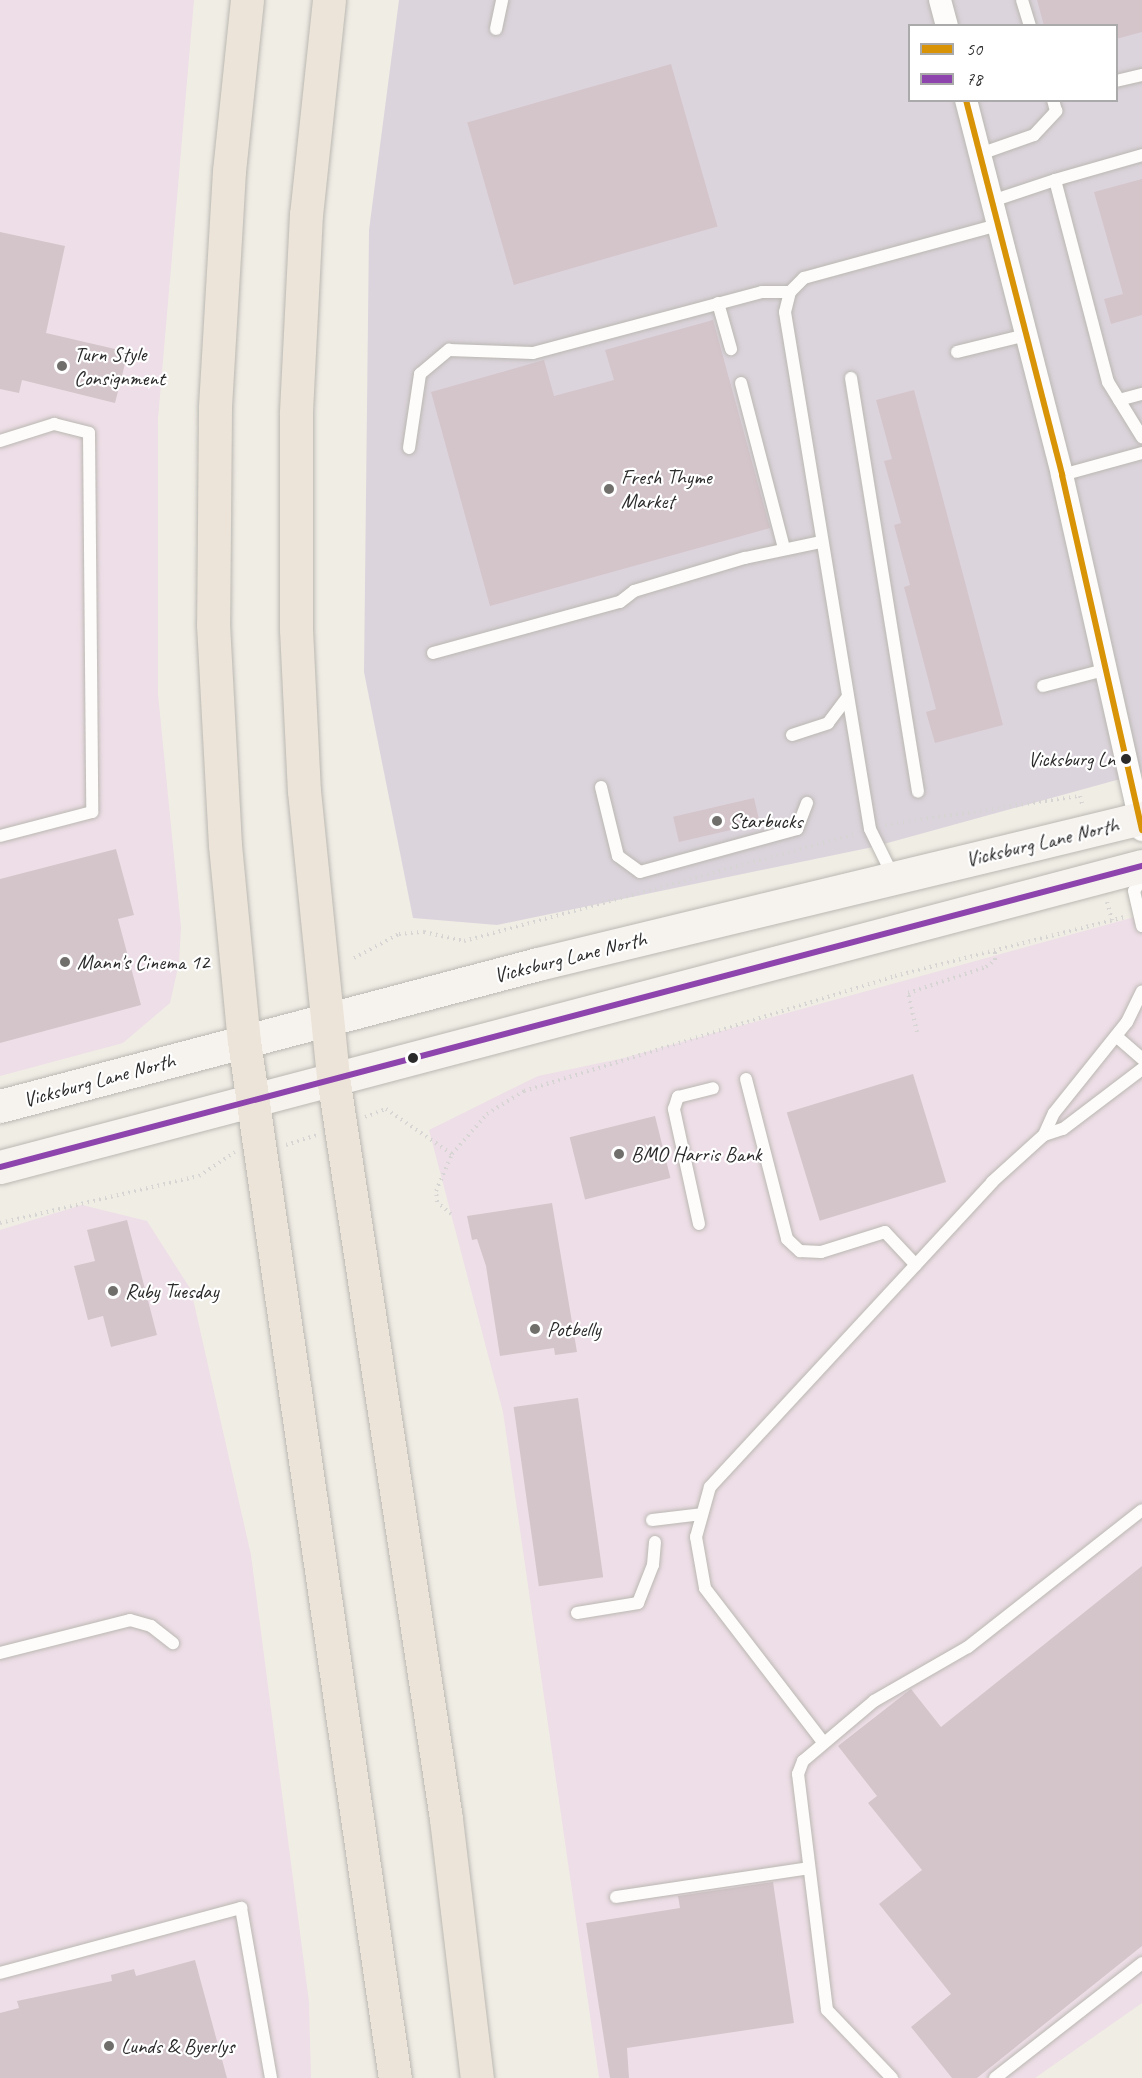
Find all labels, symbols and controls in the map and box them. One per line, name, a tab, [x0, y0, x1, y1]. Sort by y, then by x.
legend	[908, 24, 1118, 102]
text: 50	[966, 38, 982, 60]
text: 78	[966, 68, 982, 90]
place label: Turn Style Consignment	[74, 341, 165, 391]
marker: Turn Style Consignment	[55, 359, 69, 373]
place label: Fresh Thyme Market	[621, 464, 712, 514]
marker: Fresh Thyme Market	[602, 482, 616, 496]
place label: Vicksburg Ln	[1028, 747, 1115, 771]
marker: Vicksburg Ln	[1120, 753, 1132, 765]
place label: Starbucks	[729, 808, 802, 834]
street label: Vicksburg Lane North	[963, 812, 1121, 872]
marker: Starbucks	[710, 814, 724, 828]
street label: Vicksburg Lane North	[491, 926, 649, 988]
place label: Mann's Cinema 12	[77, 949, 210, 975]
marker: Mann's Cinema 12	[58, 955, 72, 969]
street label: Vicksburg Lane North	[20, 1048, 178, 1112]
unlabelled marker	[407, 1052, 419, 1064]
place label: BMO Harris Bank	[631, 1141, 762, 1167]
marker: BMO Harris Bank	[612, 1147, 626, 1161]
place label: Ruby Tuesday	[125, 1278, 218, 1304]
marker: Ruby Tuesday	[106, 1284, 120, 1298]
place label: Potbelly	[547, 1316, 601, 1342]
marker: Potbelly	[528, 1322, 542, 1336]
place label: Lunds & Byerlys	[121, 2033, 234, 2059]
marker: Lunds & Byerlys	[102, 2039, 116, 2053]

